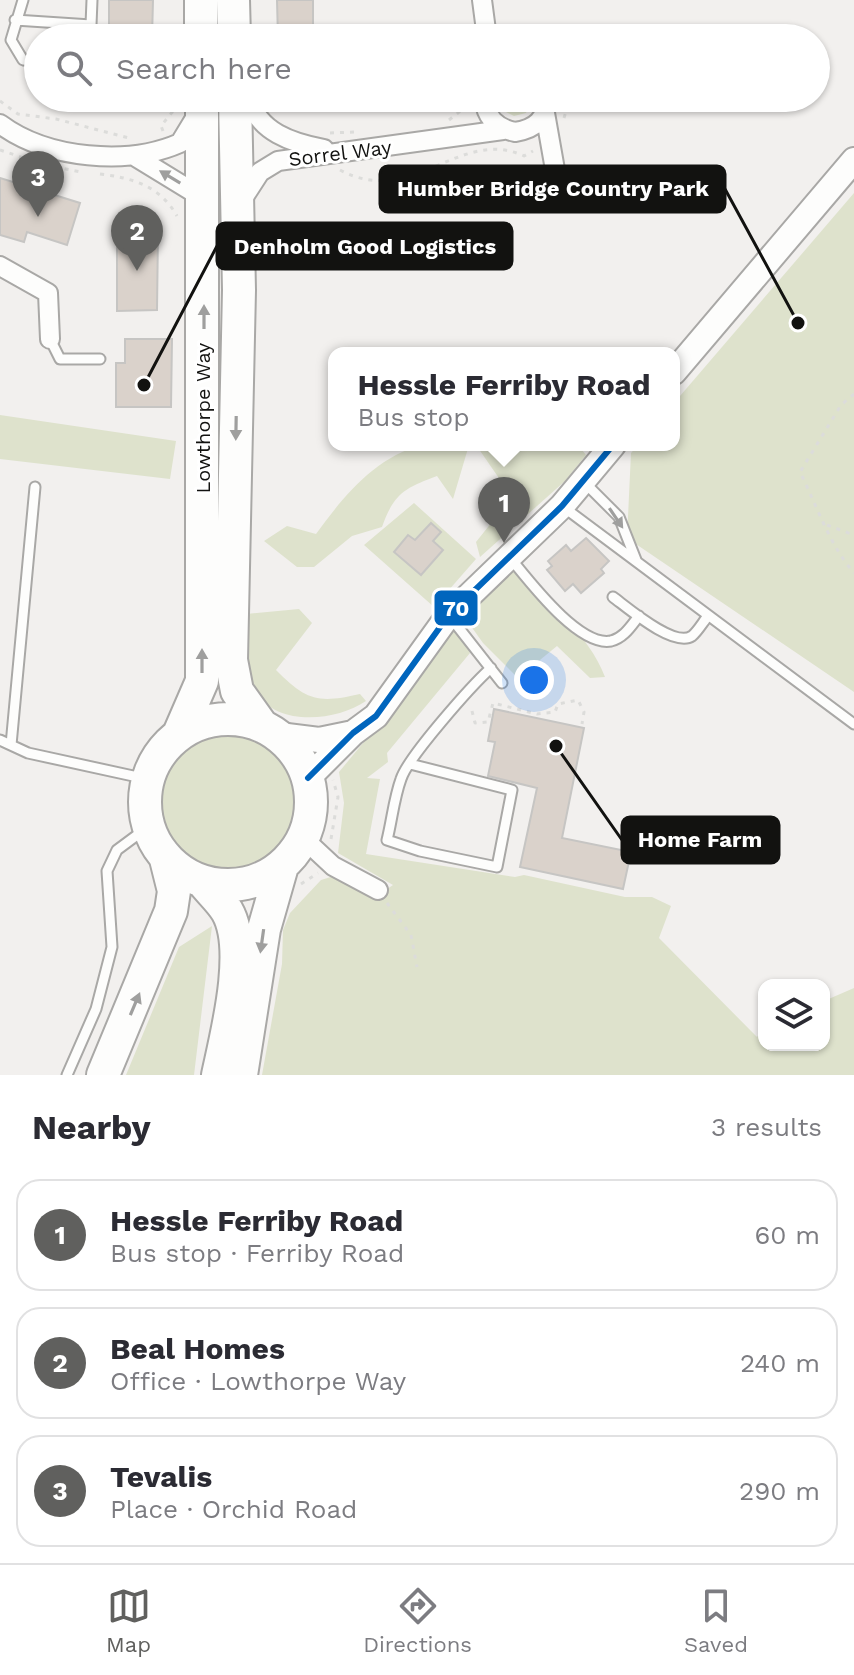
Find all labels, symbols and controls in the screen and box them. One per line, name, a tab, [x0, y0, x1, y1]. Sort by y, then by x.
search box	[24, 24, 830, 112]
icon: search	[52, 46, 96, 90]
text: Search here	[116, 51, 292, 86]
street label: Sorrel Way	[287, 135, 394, 171]
pin: 3	[12, 151, 64, 217]
callout: Humber Bridge Country Park	[380, 166, 725, 212]
one-way arrow	[159, 170, 180, 185]
text: Humber Bridge Country Park	[397, 176, 709, 201]
pin: 2	[111, 205, 163, 271]
callout: Denholm Good Logistics	[217, 223, 512, 269]
text: Denholm Good Logistics	[234, 234, 496, 259]
one-way arrow	[198, 304, 210, 329]
street label: Lowthorpe Way	[191, 342, 215, 493]
popup	[328, 347, 680, 451]
text: Hessle Ferriby Road	[357, 367, 651, 402]
text: Bus stop	[357, 402, 469, 432]
one-way arrow	[230, 416, 243, 441]
pin: 1	[478, 477, 530, 543]
one-way arrow	[609, 508, 624, 529]
line badge: 70	[433, 589, 479, 627]
text: 70	[443, 596, 469, 621]
one-way arrow	[196, 648, 208, 673]
your location	[514, 660, 554, 700]
callout: Home Farm	[622, 817, 779, 863]
text: Home Farm	[638, 827, 762, 852]
one-way arrow	[255, 929, 268, 954]
map controls	[758, 979, 830, 1051]
button: layers	[758, 979, 830, 1051]
one-way arrow	[129, 992, 142, 1016]
text: Nearby	[32, 1107, 151, 1147]
text: 3 results	[711, 1112, 822, 1142]
text: Hessle Ferriby Road	[110, 1203, 403, 1238]
text: 1	[54, 1220, 66, 1250]
text: 60 m	[754, 1220, 820, 1250]
text: Bus stop · Ferriby Road	[110, 1238, 404, 1268]
text: Beal Homes	[110, 1331, 285, 1366]
text: 2	[52, 1348, 68, 1378]
text: 240 m	[740, 1348, 820, 1378]
text: Office · Lowthorpe Way	[110, 1366, 406, 1396]
text: Tevalis	[110, 1459, 212, 1494]
text: 3	[52, 1476, 68, 1506]
text: 290 m	[739, 1476, 820, 1506]
text: Place · Orchid Road	[110, 1494, 357, 1524]
tab: Map	[106, 1584, 151, 1657]
tab: Directions	[363, 1584, 472, 1657]
tab: Saved	[684, 1584, 748, 1657]

